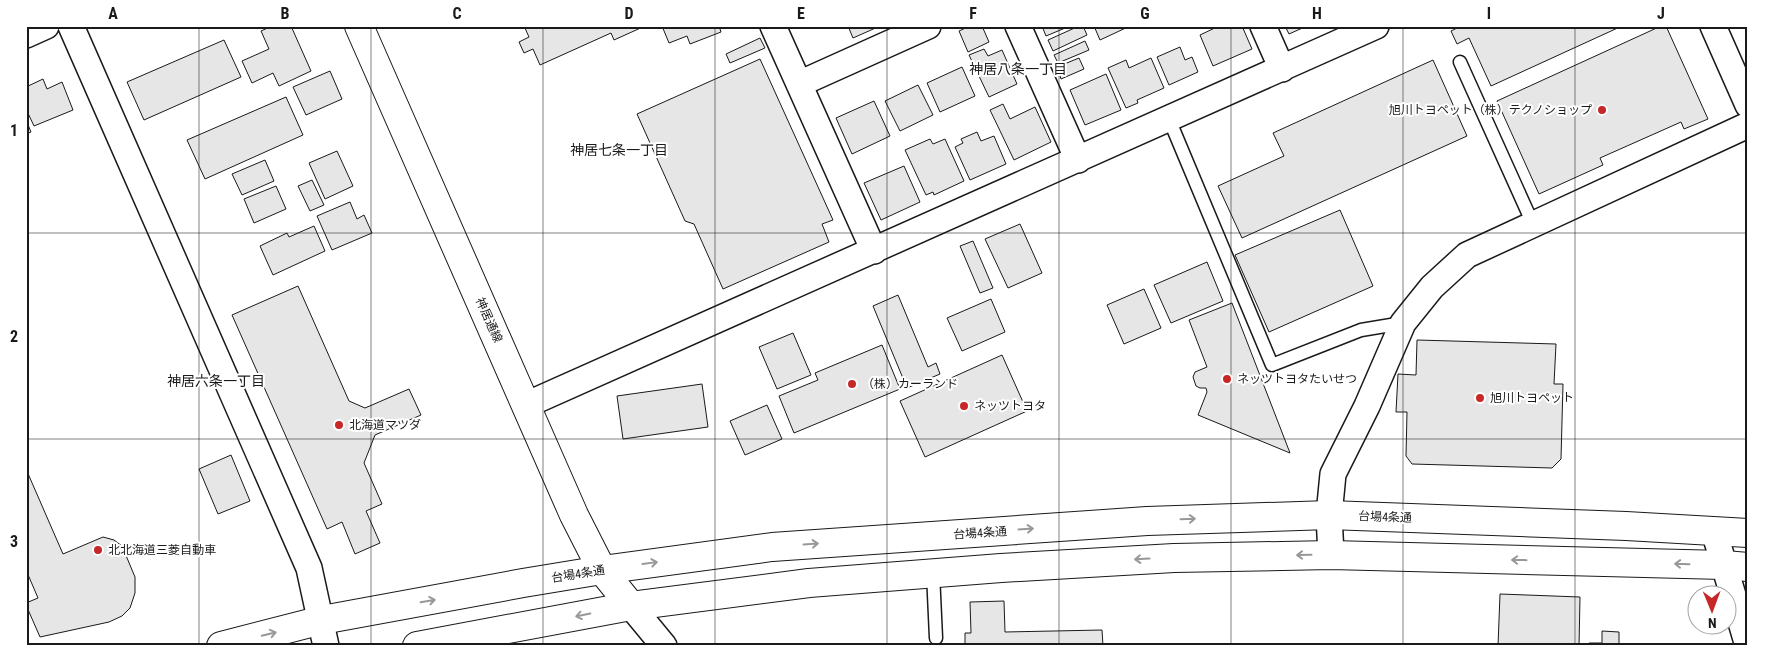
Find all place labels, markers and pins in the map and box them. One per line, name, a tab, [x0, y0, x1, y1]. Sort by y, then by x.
place label: 旭川トヨペット（株）テクノショップ	[1389, 103, 1592, 117]
marker: 旭川トヨペット（株）テクノショップ	[1596, 104, 1608, 116]
place label: ネッツトヨタたいせつ	[1237, 372, 1357, 386]
marker: ネッツトヨタたいせつ	[1221, 373, 1233, 385]
place label: （株）カーランド	[862, 377, 958, 391]
marker: （株）カーランド	[846, 378, 858, 390]
place label: 旭川トヨペット	[1490, 391, 1574, 405]
marker: 旭川トヨペット	[1474, 392, 1486, 404]
place label: ネッツトヨタ	[974, 399, 1046, 413]
marker: ネッツトヨタ	[958, 400, 970, 412]
place label: 北海道マツダ	[349, 418, 421, 432]
marker: 北海道マツダ	[333, 419, 345, 431]
place label: 北北海道三菱自動車	[108, 543, 216, 557]
marker: 北北海道三菱自動車	[92, 544, 104, 556]

